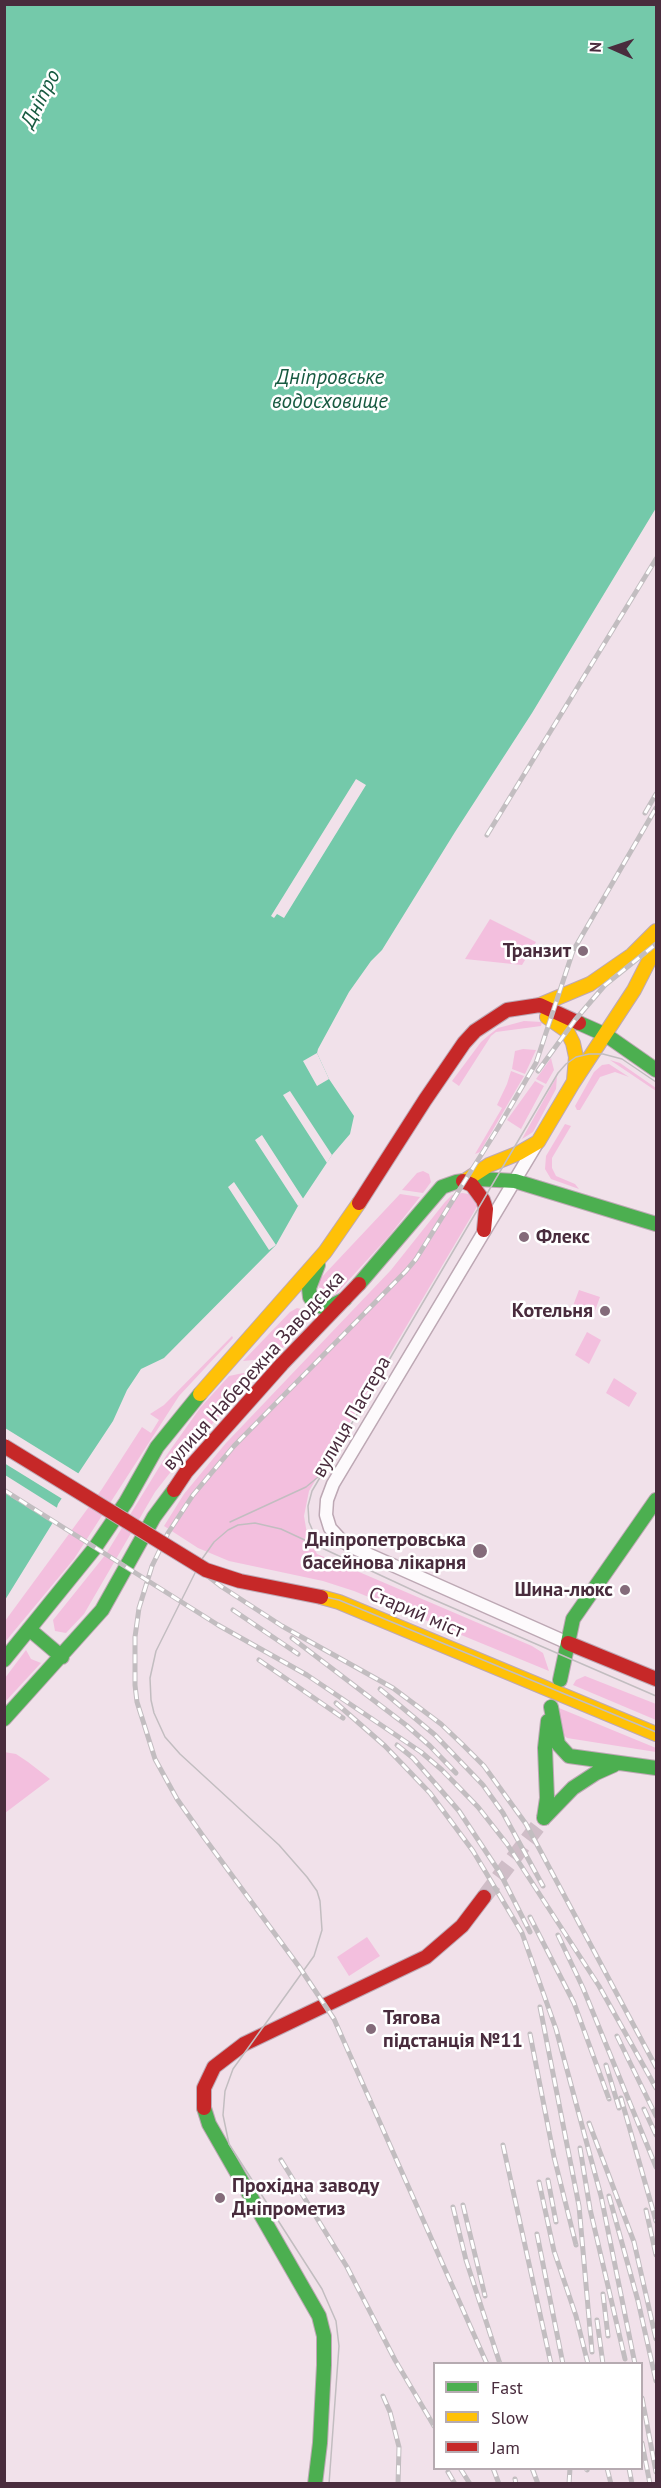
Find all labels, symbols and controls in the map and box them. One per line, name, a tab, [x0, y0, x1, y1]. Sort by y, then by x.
north arrow	[583, 18, 643, 78]
text: N	[585, 41, 605, 53]
water label: Дніпро	[16, 66, 66, 132]
water label: Дніпровське водосховище	[272, 365, 388, 415]
place label: Транзит	[503, 939, 571, 963]
marker: Транзит	[576, 944, 590, 958]
place label: Флекс	[536, 1225, 590, 1249]
marker: Флекс	[517, 1230, 531, 1244]
street label: вулиця Набережна Заводська	[158, 1266, 350, 1476]
place label: Котельня	[512, 1299, 593, 1323]
marker: Котельня	[598, 1304, 612, 1318]
street label: вулиця Пастера	[308, 1352, 396, 1482]
place label: Дніпропетровська басейнова лікарня	[302, 1528, 466, 1575]
marker: Дніпропетровська басейнова лікарня	[471, 1542, 489, 1560]
place label: Шина-люкс	[514, 1578, 613, 1602]
street label: Старий міст	[365, 1582, 467, 1644]
marker: Шина-люкс	[618, 1583, 632, 1597]
place label: Тягова пiдстанцiя №11	[383, 2006, 523, 2053]
marker: Тягова пiдстанцiя №11	[364, 2022, 378, 2036]
place label: Прохідна заводу Дніпрометиз	[232, 2174, 379, 2221]
marker: Прохідна заводу Дніпрометиз	[213, 2191, 227, 2205]
legend	[433, 2362, 643, 2470]
text: Fast	[491, 2376, 523, 2399]
text: Slow	[491, 2406, 529, 2429]
text: Jam	[491, 2436, 520, 2459]

